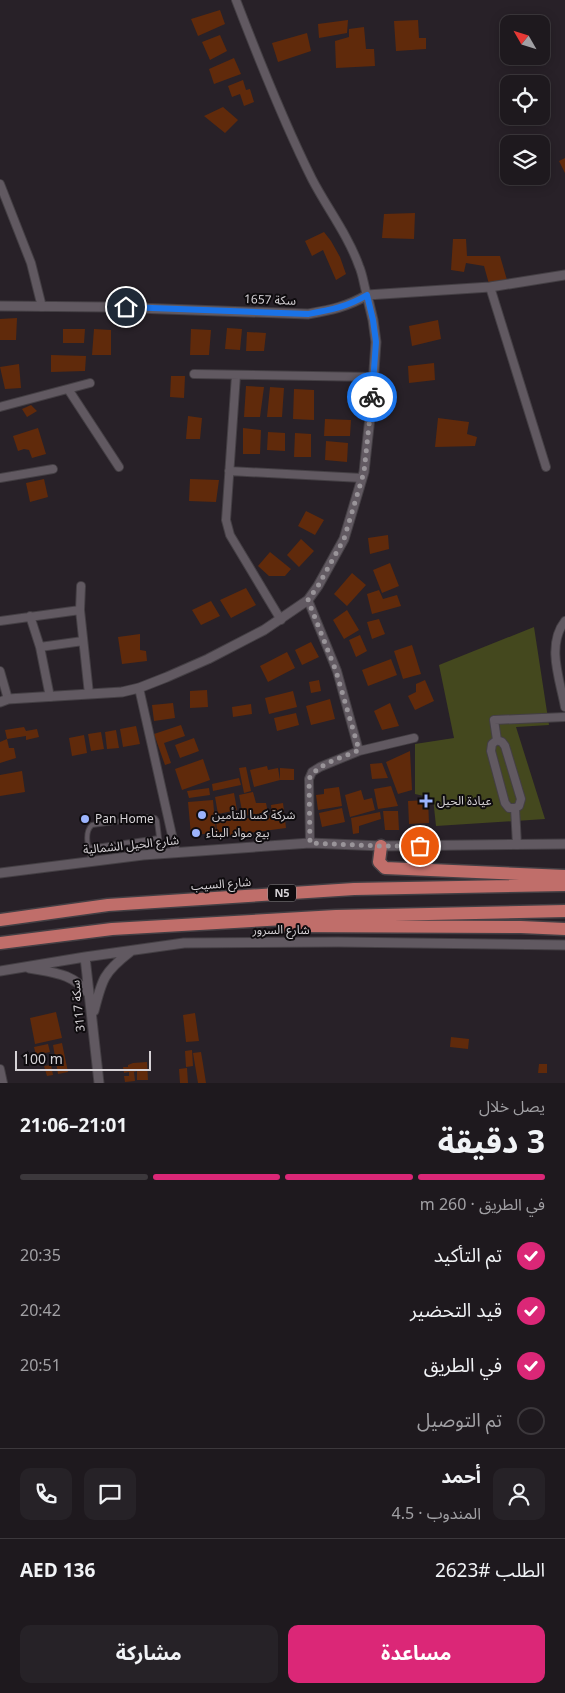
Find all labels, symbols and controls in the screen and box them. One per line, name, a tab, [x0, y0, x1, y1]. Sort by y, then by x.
north arrow	[500, 15, 550, 65]
map controls	[500, 15, 550, 185]
button: locate	[500, 75, 550, 125]
button: layers	[500, 135, 550, 185]
pin	[105, 286, 147, 328]
street label: سكة 1657	[244, 287, 296, 314]
icon: home	[112, 293, 140, 321]
courier	[347, 372, 397, 422]
icon: bike	[358, 383, 386, 411]
place label: عيادة الحيل	[437, 789, 492, 814]
marker: عيادة الحيل	[419, 794, 433, 808]
place label: شركة كسا للتأمين	[212, 803, 296, 828]
place label: Pan Home	[95, 807, 154, 832]
marker: شركة كسا للتأمين	[196, 809, 208, 821]
marker: Pan Home	[79, 813, 91, 825]
place label: بيع مواد البناء	[206, 821, 270, 846]
pin	[399, 825, 441, 867]
marker: بيع مواد البناء	[190, 827, 202, 839]
street label: شارع الحيل الشمالية	[82, 828, 180, 863]
icon: bag	[406, 832, 434, 860]
street label: شارع السيب	[190, 870, 252, 899]
road number: N5	[268, 884, 296, 901]
street label: شارع السرور	[251, 918, 310, 943]
street label: سكة 3117	[63, 979, 94, 1033]
text: 100 m	[22, 1045, 63, 1074]
scale bar	[15, 1048, 151, 1071]
text: يصل خلال	[479, 1090, 545, 1124]
text: 21:01–21:06	[20, 1106, 127, 1146]
text: 3 دقيقة	[438, 1109, 545, 1177]
text: في الطريق · 260 m	[420, 1188, 545, 1222]
text: تم التأكيد	[434, 1236, 502, 1276]
text: 20:35	[20, 1239, 61, 1273]
icon: check	[517, 1242, 545, 1270]
text: قيد التحضير	[410, 1291, 502, 1331]
text: 20:42	[20, 1294, 61, 1328]
icon: check	[517, 1297, 545, 1325]
text: في الطريق	[424, 1346, 502, 1386]
text: 20:51	[20, 1349, 61, 1383]
icon: check	[517, 1352, 545, 1380]
text: تم التوصيل	[417, 1401, 502, 1441]
text: أحمد	[441, 1457, 481, 1497]
button: phone	[20, 1468, 72, 1520]
button: chat	[84, 1468, 136, 1520]
button: person	[493, 1468, 545, 1520]
text: المندوب · 4.5	[392, 1497, 481, 1531]
text: AED 136	[20, 1551, 95, 1591]
text: الطلب #2623	[435, 1551, 545, 1591]
button: مشاركة	[20, 1625, 278, 1683]
button: مساعدة	[288, 1625, 545, 1683]

